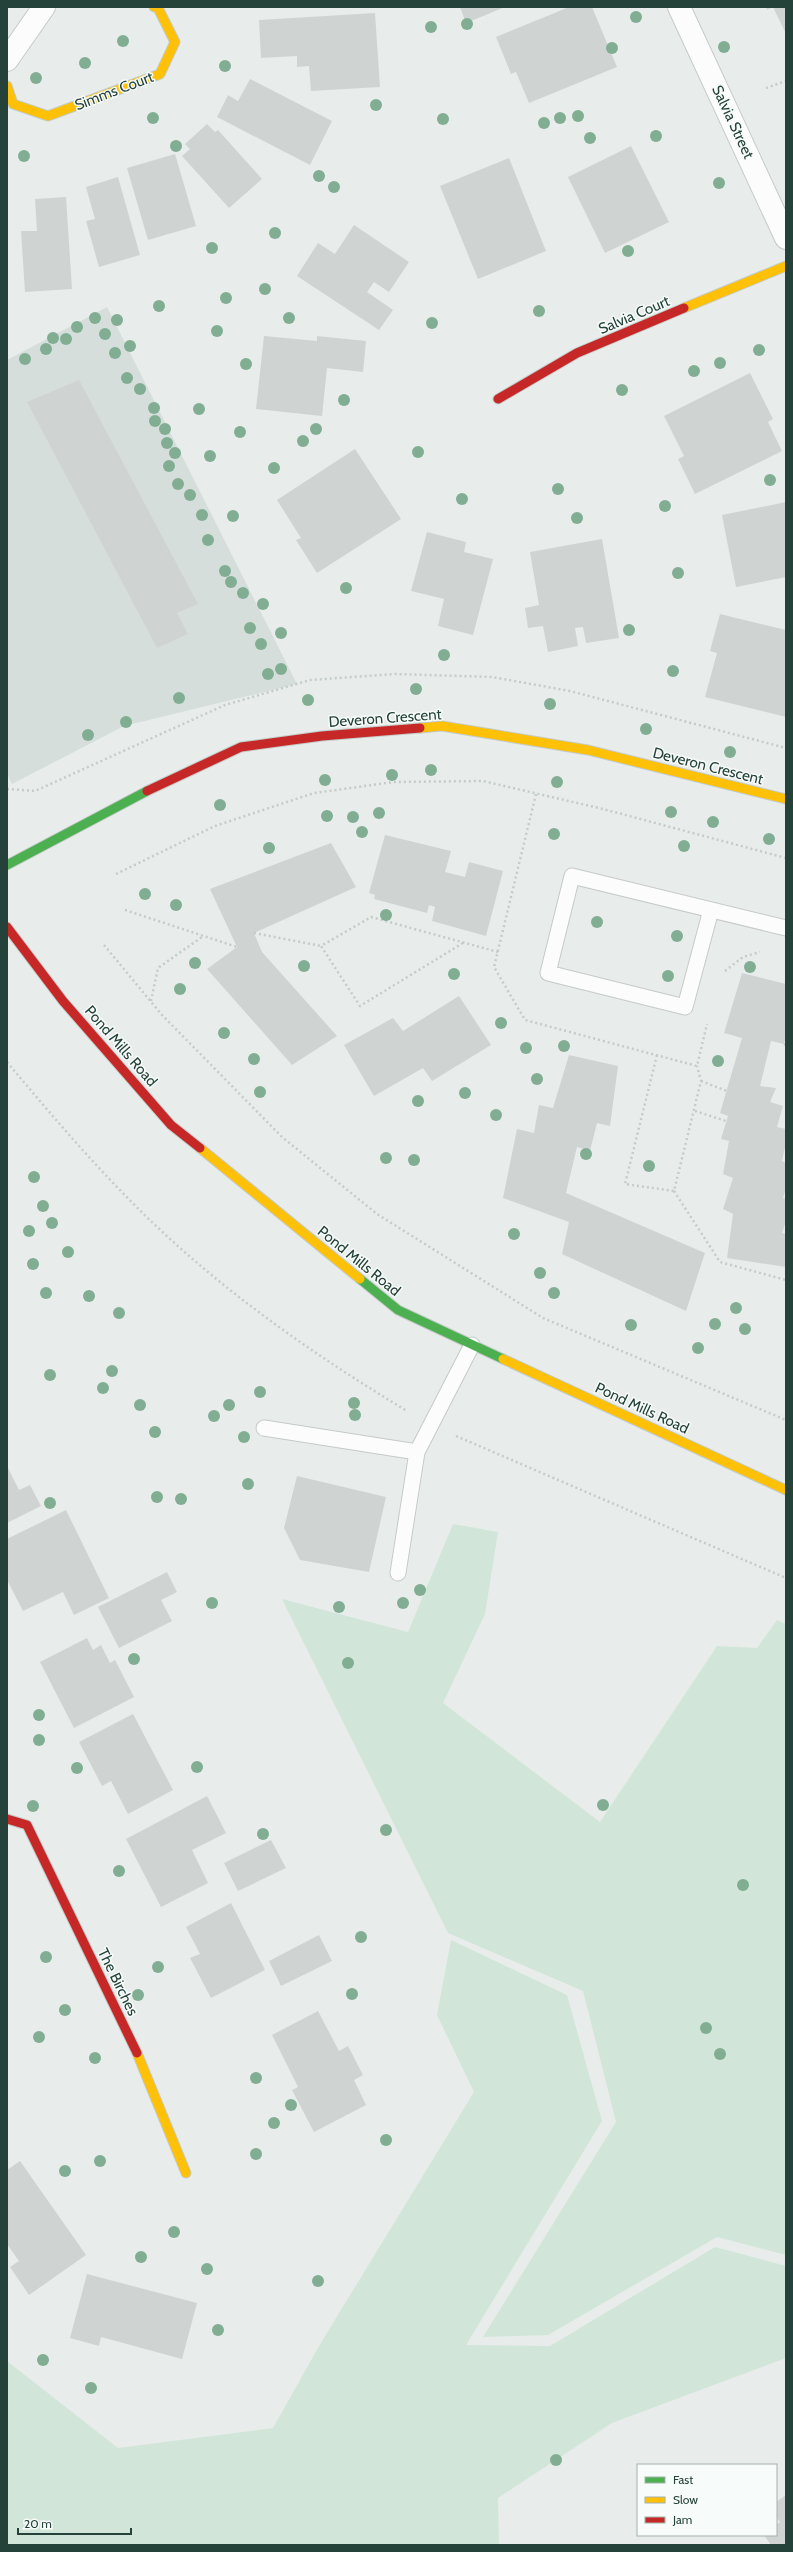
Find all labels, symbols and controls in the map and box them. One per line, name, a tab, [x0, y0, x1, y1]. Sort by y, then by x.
street label: Simms Court	[72, 68, 156, 114]
street label: Salvia Street	[708, 82, 758, 162]
street label: Salvia Court	[596, 292, 672, 338]
street label: Deveron Crescent	[328, 705, 442, 731]
street label: Deveron Crescent	[651, 744, 765, 788]
street label: Pond Mills Road	[81, 1002, 161, 1090]
street label: Pond Mills Road	[314, 1222, 404, 1300]
street label: Pond Mills Road	[592, 1378, 692, 1438]
street label: The Birches	[94, 1945, 142, 2019]
legend	[637, 2464, 777, 2536]
text: Fast	[673, 2472, 693, 2487]
text: Slow	[673, 2492, 698, 2507]
scale bar	[18, 2510, 131, 2536]
text: Jam	[672, 2512, 692, 2527]
text: 20 m	[24, 2516, 52, 2531]

